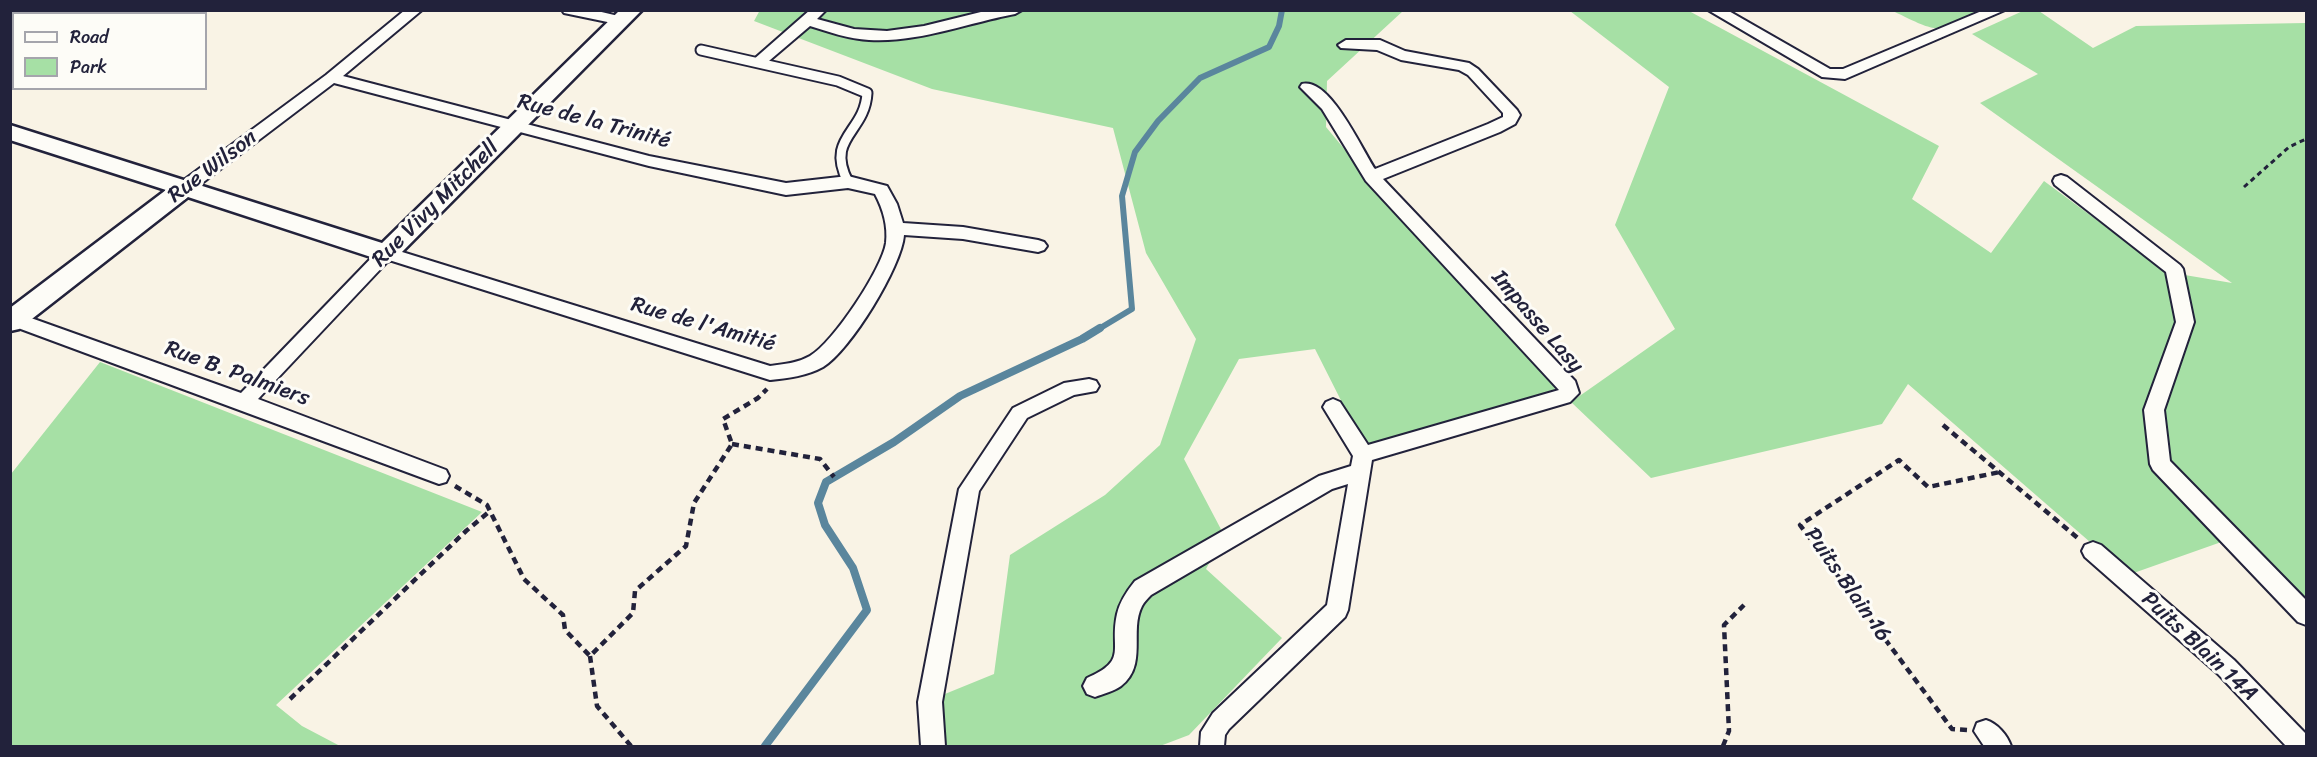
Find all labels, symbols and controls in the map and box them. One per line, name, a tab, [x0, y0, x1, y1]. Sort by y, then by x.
legend	[12, 12, 207, 90]
text: Road	[70, 21, 109, 53]
text: Park	[70, 51, 107, 83]
street label: Rue de la Trinité	[515, 89, 673, 155]
street label: Rue Wilson	[163, 125, 263, 209]
street label: Rue Vivy Mitchell	[367, 135, 505, 273]
street label: Impasse Lasy	[1485, 265, 1589, 379]
street label: Rue de l'Amitié	[628, 292, 778, 358]
street label: Rue B. Palmiers	[161, 336, 313, 412]
street label: Puits Blain 16	[1798, 523, 1896, 647]
street label: Puits Blain 14A	[2135, 586, 2263, 708]

